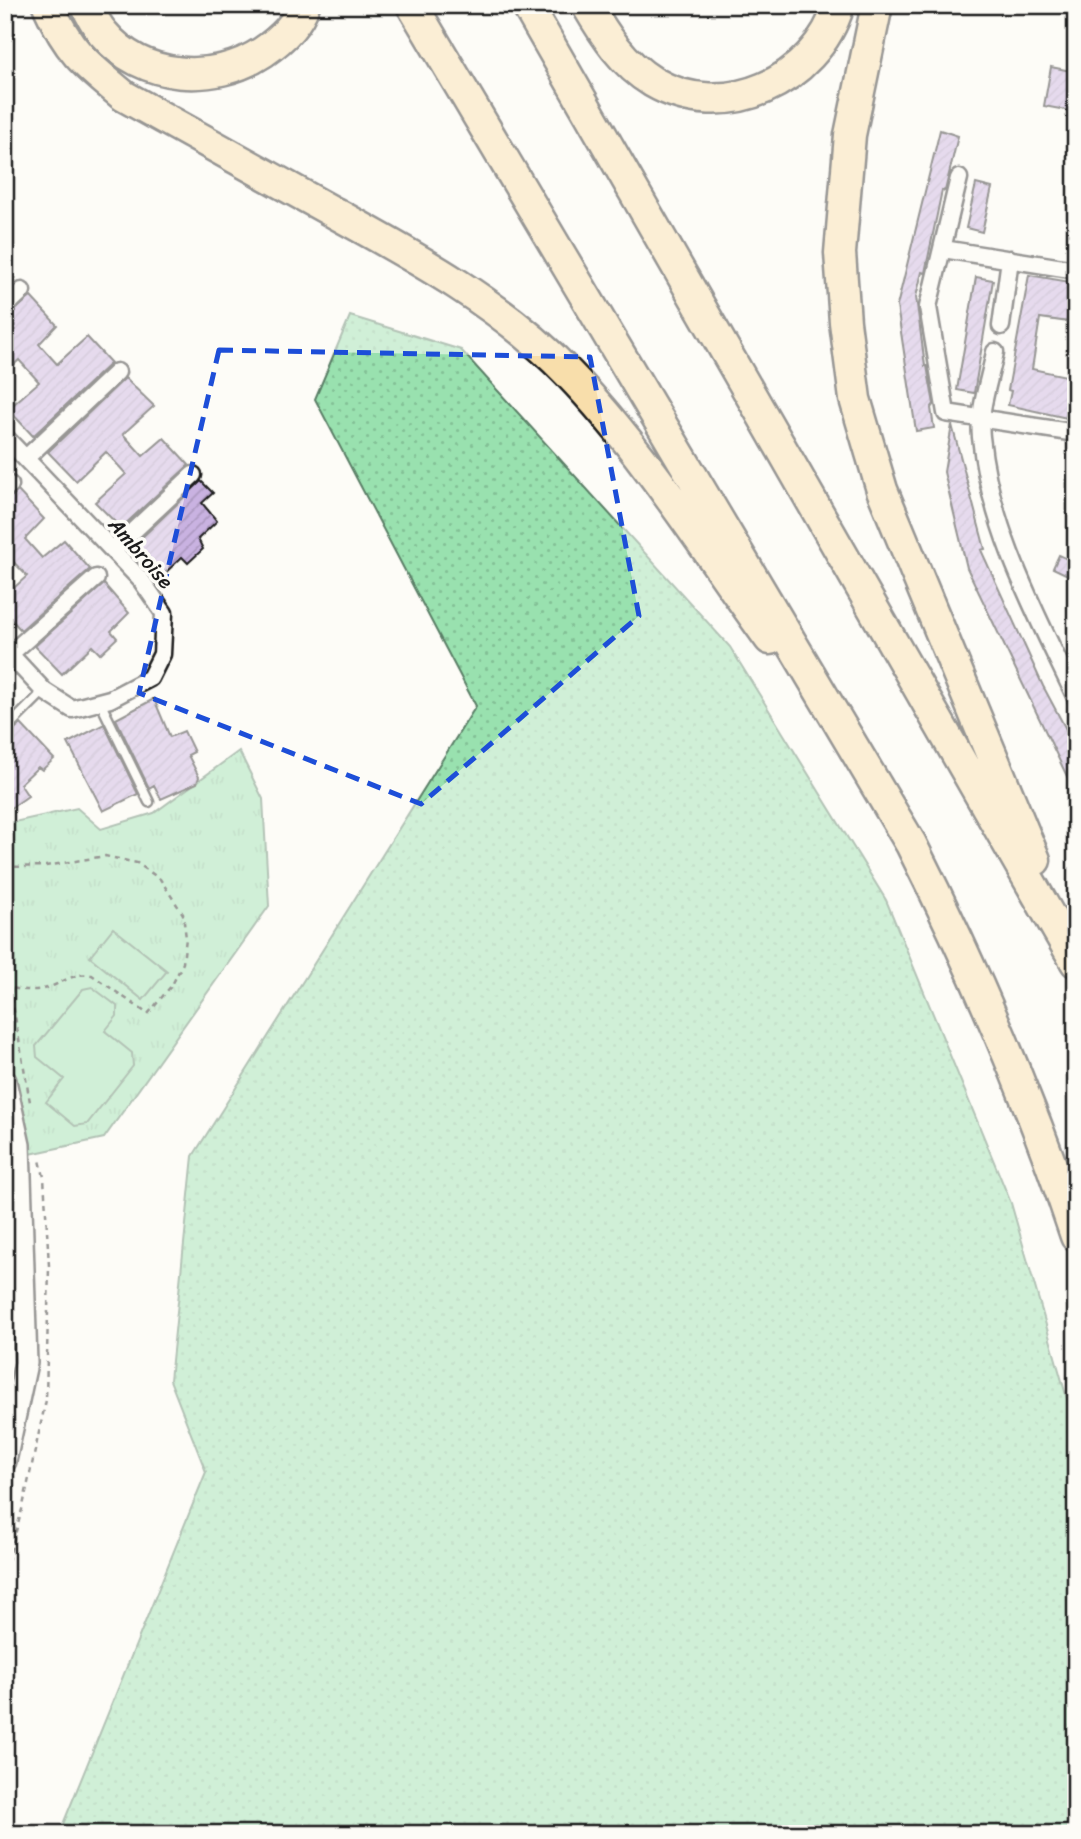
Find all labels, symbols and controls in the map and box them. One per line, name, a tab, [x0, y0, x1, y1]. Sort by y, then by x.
street label: Ambroise	[98, 507, 184, 598]

